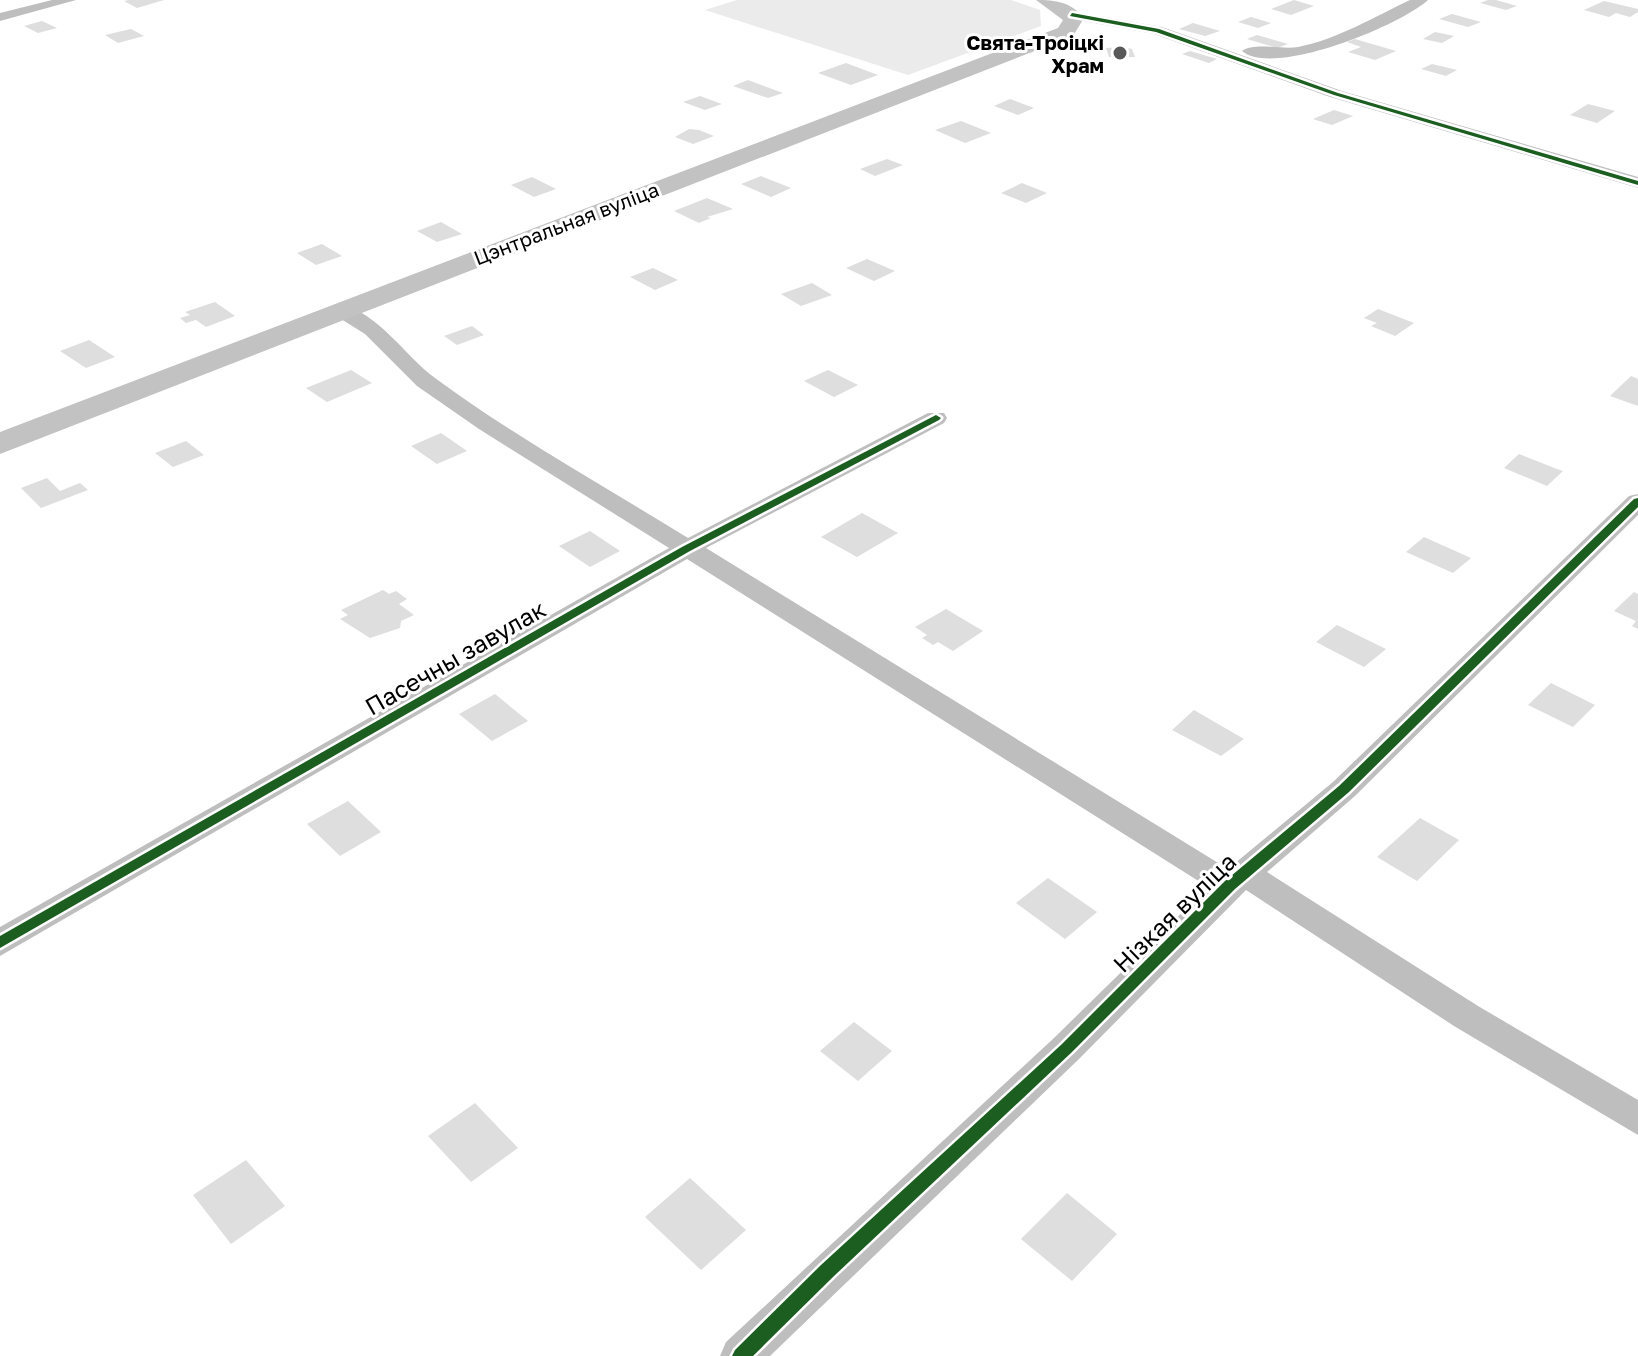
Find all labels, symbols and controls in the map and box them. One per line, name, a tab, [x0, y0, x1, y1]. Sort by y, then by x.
place label: Свята-Троіцкі Храм	[966, 30, 1104, 77]
marker: Свята-Троіцкі Храм	[1111, 44, 1129, 62]
street label: Цэнтральная вуліца	[470, 177, 662, 269]
street label: Пасечны завулак	[360, 593, 551, 720]
street label: Нізкая вуліца	[1107, 846, 1241, 978]

